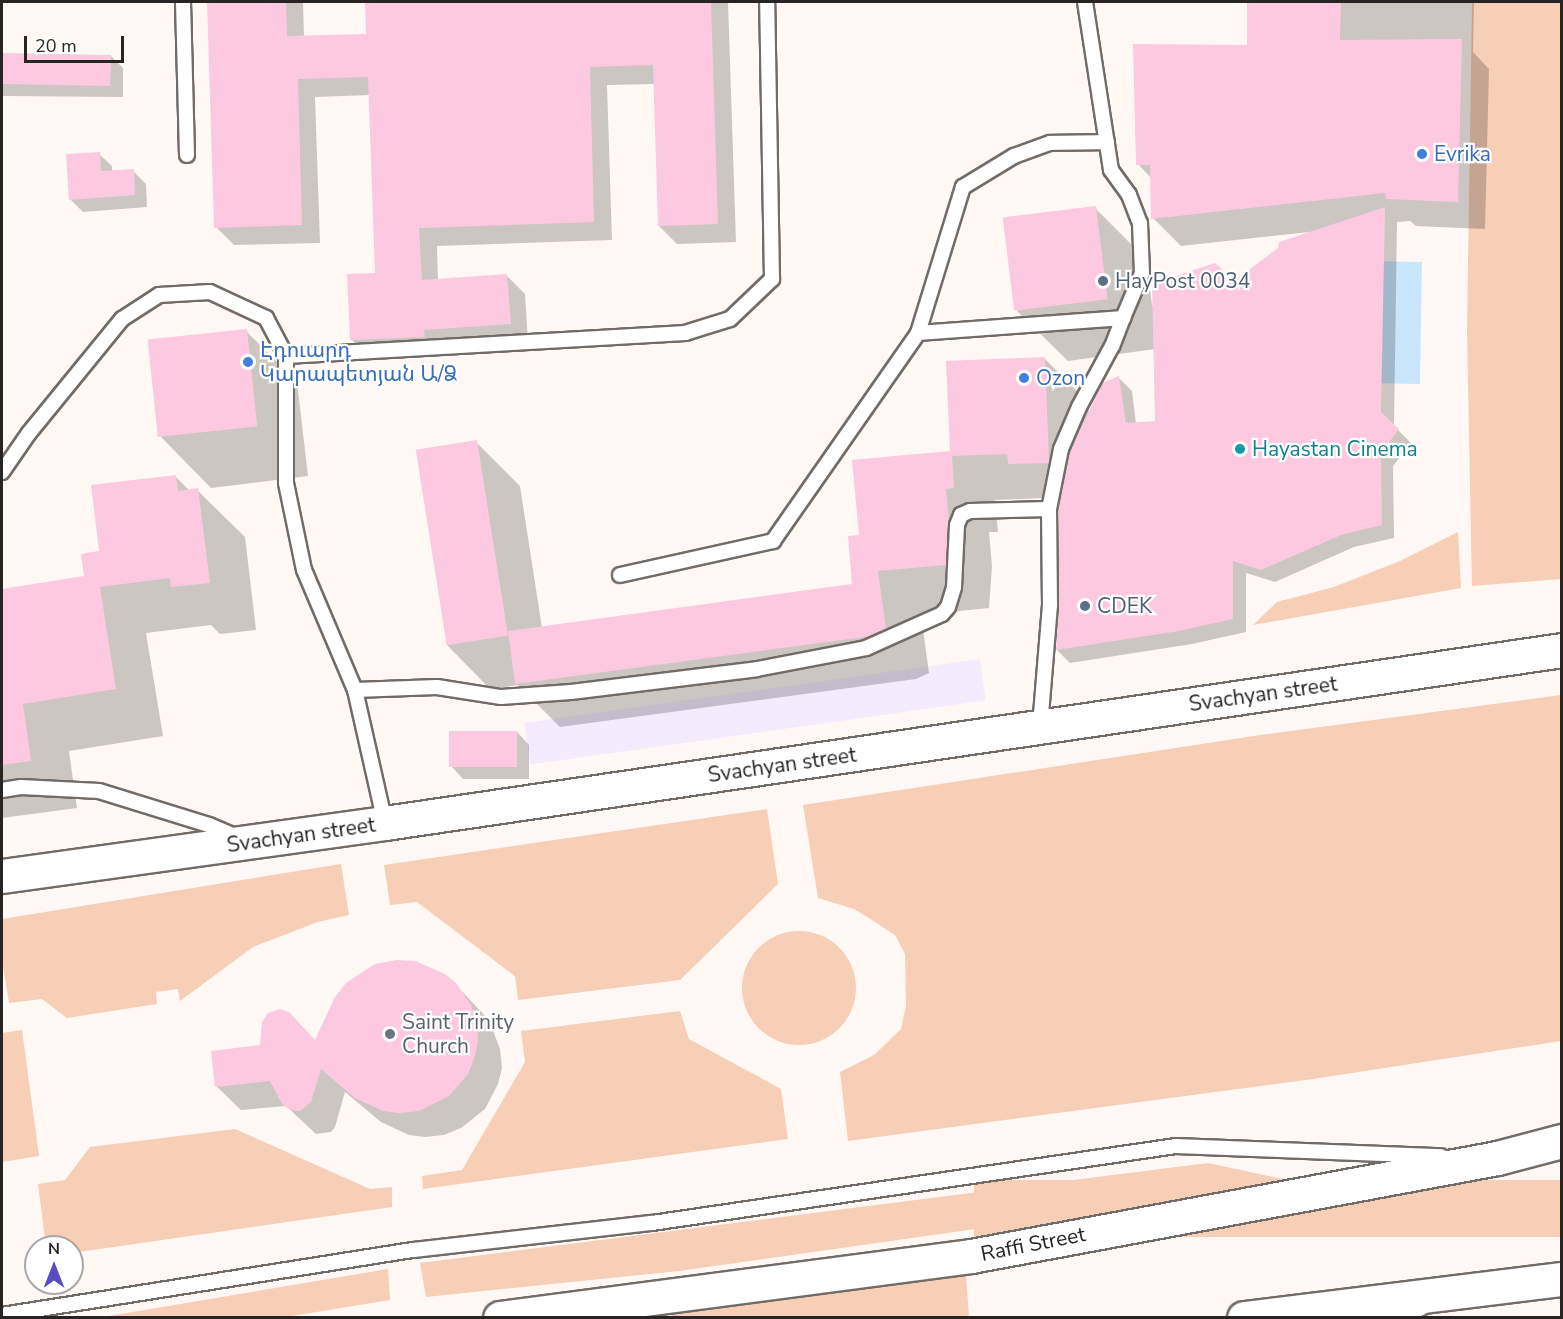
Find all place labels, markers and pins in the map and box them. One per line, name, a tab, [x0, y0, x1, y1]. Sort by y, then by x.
place label: Evrika	[1434, 141, 1491, 167]
marker: Evrika	[1415, 147, 1429, 161]
place label: HayPost 0034	[1115, 268, 1250, 294]
marker: HayPost 0034	[1096, 274, 1110, 288]
place label: Էդուարդ Կարապետյան Ա/Ձ	[260, 337, 457, 387]
marker: Էդուարդ Կարապետյան Ա/Ձ	[241, 355, 255, 369]
place label: Ozon	[1036, 365, 1085, 391]
marker: Ozon	[1017, 371, 1031, 385]
place label: Hayastan Cinema	[1252, 436, 1418, 462]
marker: Hayastan Cinema	[1233, 442, 1247, 456]
place label: CDEK	[1097, 593, 1152, 619]
marker: CDEK	[1078, 599, 1092, 613]
place label: Saint Trinity Church	[402, 1009, 514, 1059]
marker: Saint Trinity Church	[383, 1027, 397, 1041]

